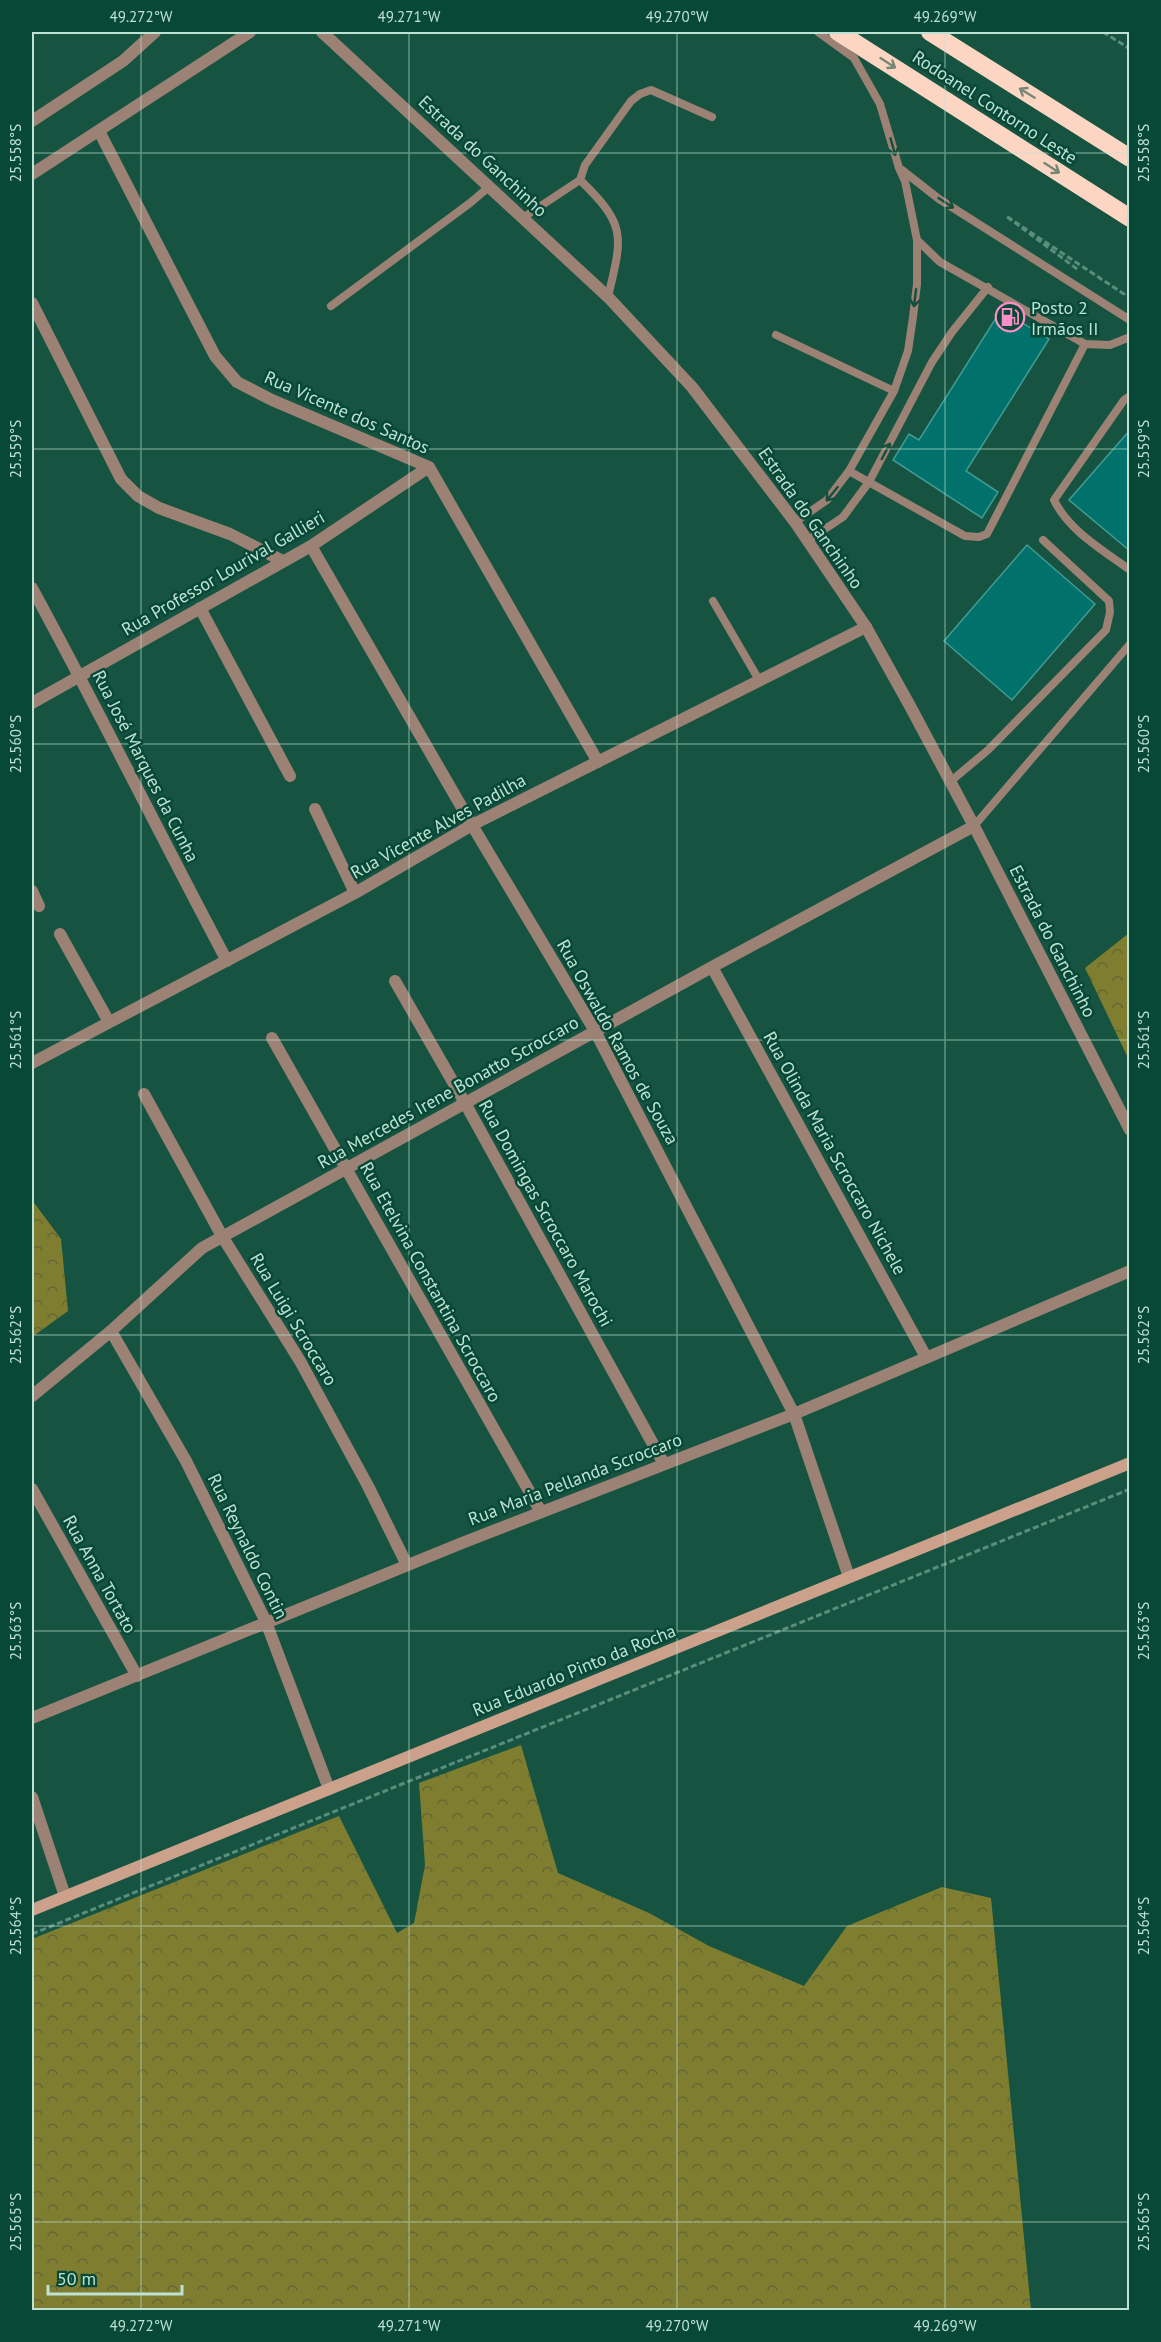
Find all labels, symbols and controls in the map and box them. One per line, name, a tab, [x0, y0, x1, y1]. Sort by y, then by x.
text: 49.272°W	[110, 7, 173, 26]
text: 49.271°W	[378, 7, 441, 26]
text: 49.270°W	[646, 7, 709, 26]
text: 49.269°W	[914, 7, 977, 26]
street label: Rodoanel Contorno Leste	[908, 45, 1082, 169]
one-way arrow	[879, 57, 896, 69]
one-way arrow	[1019, 87, 1036, 99]
street label: Estrada do Ganchinho	[414, 90, 552, 222]
text: 25.558°S	[6, 124, 25, 182]
text: 25.558°S	[1134, 124, 1153, 182]
one-way arrow	[888, 137, 899, 156]
one-way arrow	[1043, 163, 1060, 175]
one-way arrow	[937, 197, 954, 209]
one-way arrow	[909, 288, 920, 308]
place label: Posto 2 Irmãos II	[1031, 296, 1098, 340]
fuel station icon: Posto 2 Irmãos II	[994, 301, 1026, 333]
street label: Rua Vicente dos Santos	[261, 365, 433, 459]
text: 25.559°S	[6, 420, 25, 478]
text: 25.559°S	[1134, 420, 1153, 478]
street label: Estrada do Ganchinho	[753, 443, 869, 593]
one-way arrow	[881, 443, 892, 461]
one-way arrow	[825, 486, 838, 502]
street label: Rua Professor Lourival Gallieri	[117, 505, 329, 641]
street label: Rua José Marques da Cunha	[88, 666, 204, 866]
text: 25.560°S	[6, 715, 25, 773]
text: 25.560°S	[1134, 715, 1153, 773]
street label: Rua Vicente Alves Padilha	[346, 768, 530, 884]
street label: Estrada do Ganchinho	[1005, 861, 1101, 1021]
street label: Rua Oswaldo Ramos de Souza	[552, 935, 684, 1149]
street label: Rua Mercedes Irene Bonatto Scroccaro	[313, 1010, 583, 1174]
text: 25.561°S	[6, 1011, 25, 1069]
text: 25.561°S	[1134, 1011, 1153, 1069]
street label: Rua Olinda Maria Scroccaro Nichele	[758, 1027, 912, 1279]
street label: Rua Domingas Scroccaro Marochi	[474, 1095, 618, 1331]
street label: Rua Etelvina Constantina Scroccaro	[355, 1158, 507, 1406]
street label: Rua Luigi Scroccaro	[245, 1248, 343, 1390]
text: 25.562°S	[6, 1306, 25, 1364]
text: 25.562°S	[1134, 1306, 1153, 1364]
street label: Rua Maria Pellanda Scroccaro	[465, 1428, 685, 1530]
street label: Rua Reynaldo Contin	[203, 1469, 293, 1623]
street label: Rua Anna Tortato	[58, 1511, 142, 1637]
text: 25.563°S	[6, 1602, 25, 1660]
text: 25.563°S	[1134, 1602, 1153, 1660]
street label: Rua Eduardo Pinto da Rocha	[469, 1619, 679, 1721]
text: 25.564°S	[6, 1897, 25, 1955]
text: 25.564°S	[1134, 1897, 1153, 1955]
text: 25.565°S	[6, 2193, 25, 2251]
text: 25.565°S	[1134, 2193, 1153, 2251]
scale bar	[48, 2258, 182, 2296]
text: 50 m	[57, 2267, 96, 2290]
text: 49.272°W	[110, 2316, 173, 2335]
text: 49.271°W	[378, 2316, 441, 2335]
text: 49.270°W	[646, 2316, 709, 2335]
text: 49.269°W	[914, 2316, 977, 2335]

